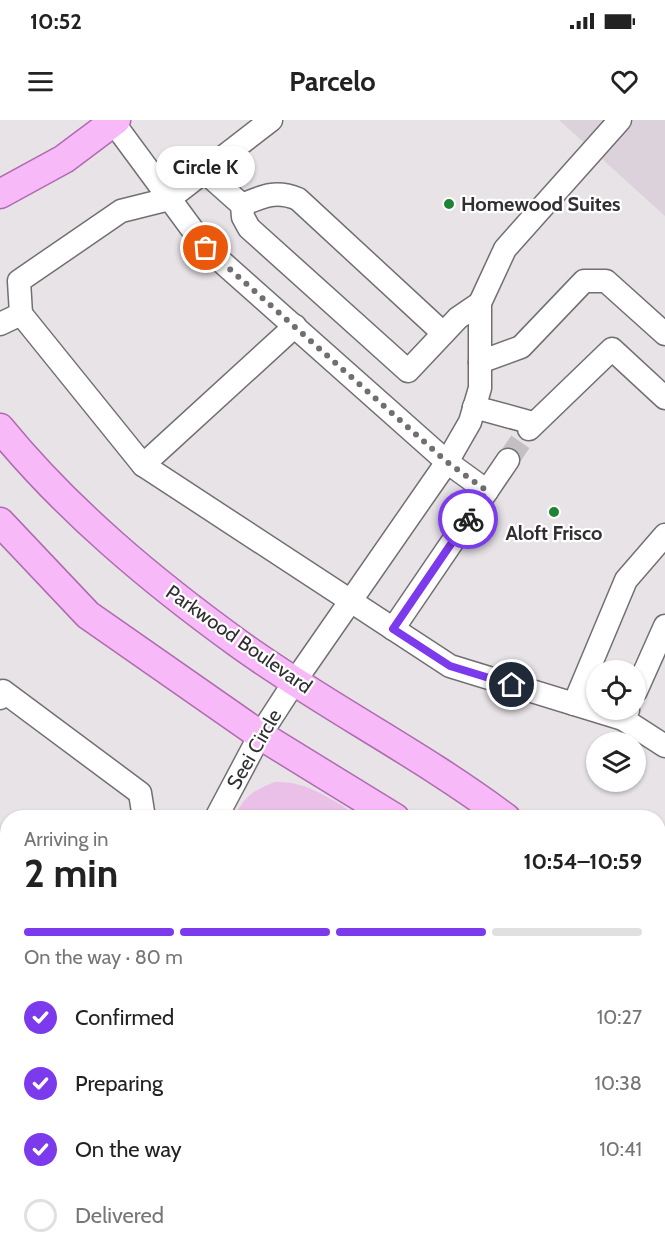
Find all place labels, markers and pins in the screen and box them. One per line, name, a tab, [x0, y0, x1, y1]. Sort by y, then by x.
callout: Circle K	[156, 146, 256, 188]
place label: Homewood Suites	[461, 192, 620, 216]
marker: Homewood Suites	[442, 197, 456, 211]
pin	[180, 222, 231, 273]
marker: Aloft Frisco	[547, 505, 561, 519]
place label: Aloft Frisco	[506, 521, 603, 545]
pin	[486, 659, 537, 710]

